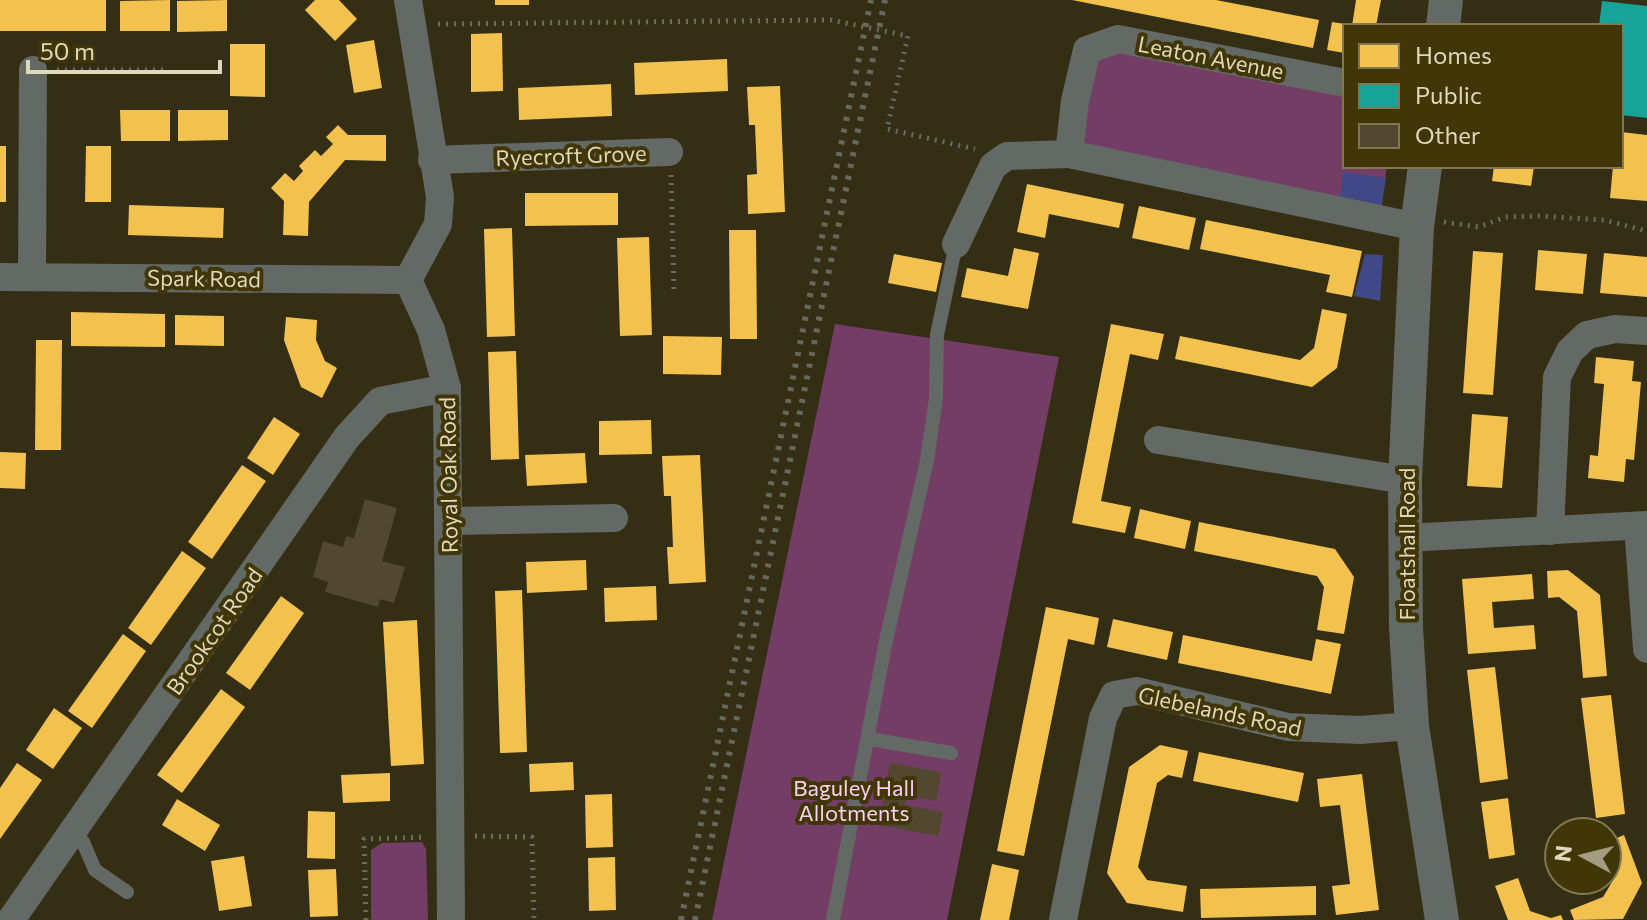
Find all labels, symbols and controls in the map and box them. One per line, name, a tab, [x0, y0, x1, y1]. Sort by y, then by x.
scale bar	[28, 24, 220, 74]
legend	[1343, 24, 1623, 168]
street label: Leaton Avenue	[1136, 30, 1286, 84]
text: 50 m	[40, 36, 95, 65]
text: Homes	[1415, 40, 1492, 69]
text: Public	[1415, 80, 1482, 109]
text: Other	[1415, 120, 1481, 149]
street label: Ryecroft Grove	[495, 139, 647, 171]
street label: Spark Road	[147, 264, 261, 292]
street label: Royal Oak Road	[433, 397, 463, 553]
street label: Floatshall Road	[1393, 468, 1420, 620]
street label: Brookcot Road	[160, 562, 268, 700]
street label: Glebelands Road	[1136, 681, 1304, 741]
park label: Baguley Hall Allotments	[793, 774, 915, 826]
north arrow	[1543, 816, 1623, 896]
text: N	[1548, 844, 1577, 863]

